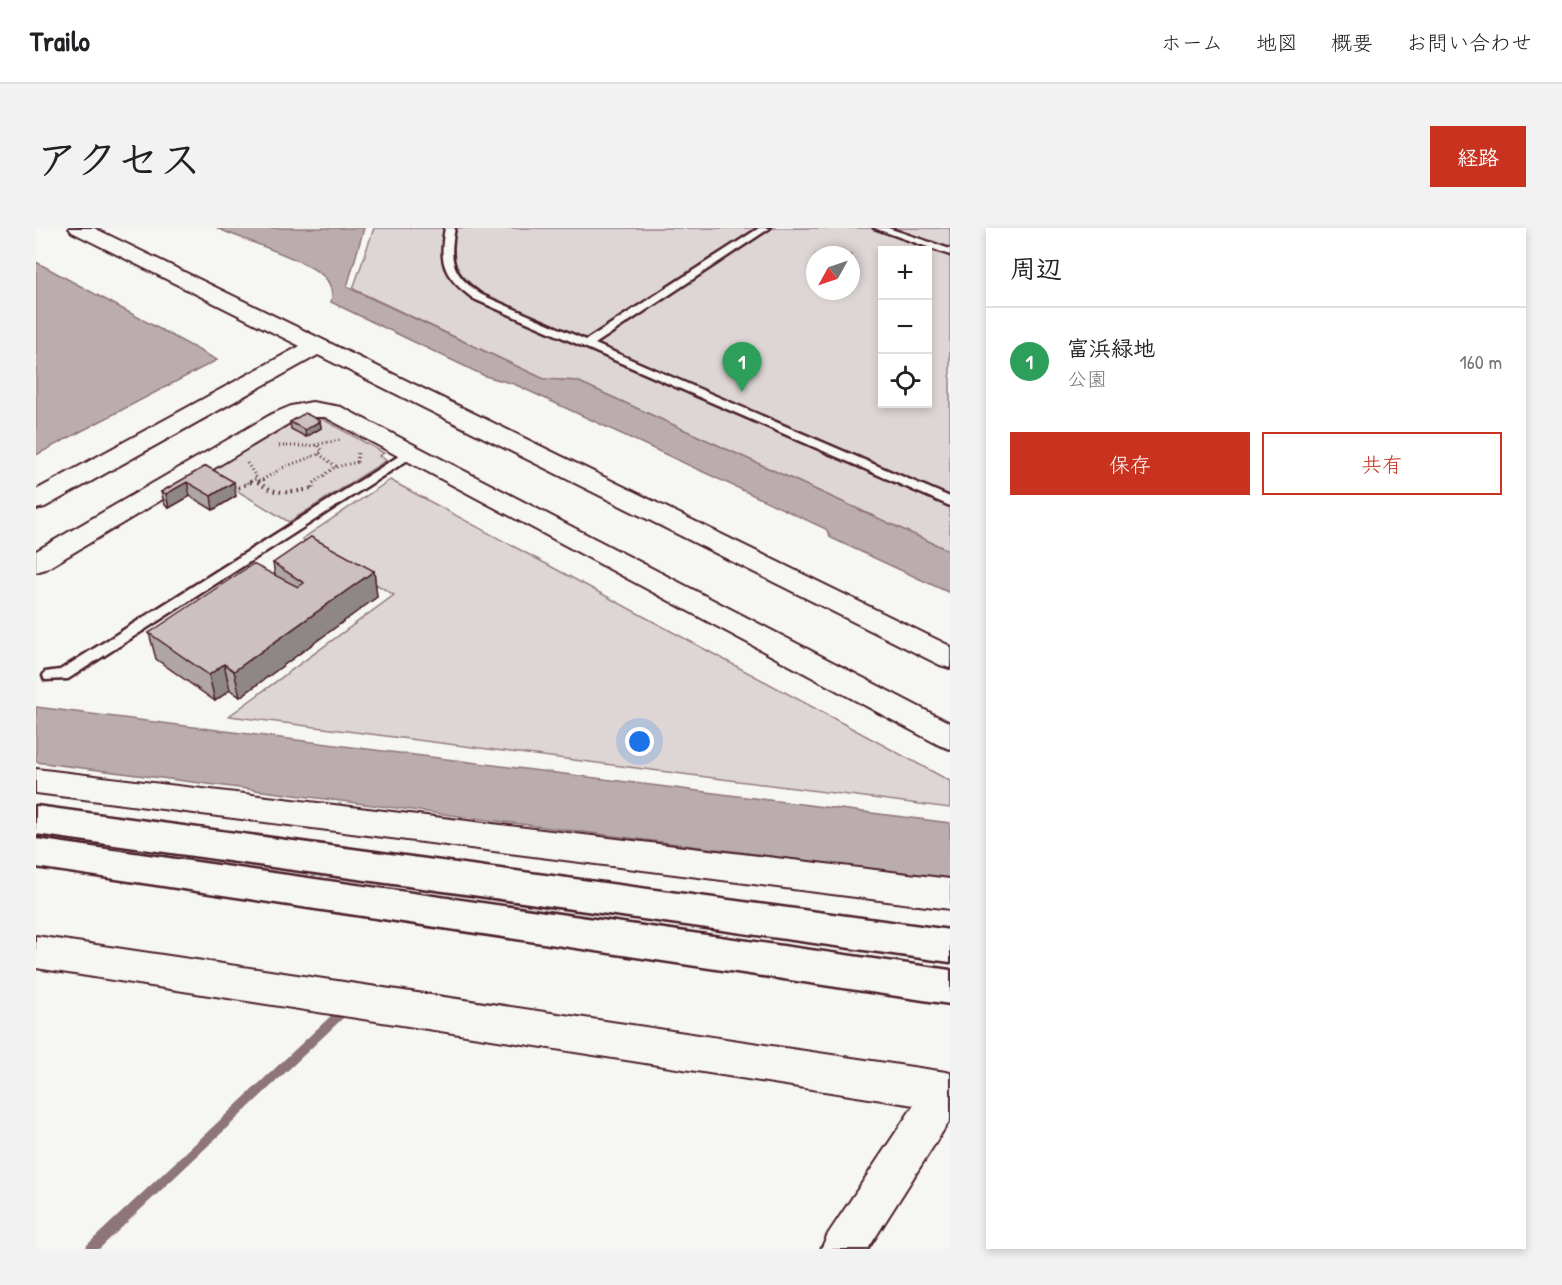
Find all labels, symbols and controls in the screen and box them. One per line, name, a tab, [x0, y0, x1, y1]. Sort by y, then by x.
text: Trailo	[30, 22, 90, 60]
text: ホーム	[1161, 28, 1223, 57]
text: 地図	[1256, 28, 1298, 57]
text: 概要	[1331, 28, 1373, 57]
text: お問い合わせ	[1406, 28, 1532, 57]
button: 経路	[1430, 126, 1526, 187]
text: アクセス	[36, 130, 201, 187]
north arrow	[806, 246, 860, 300]
map controls	[878, 246, 932, 408]
button: +	[878, 246, 932, 300]
text: 周辺	[1010, 251, 1062, 286]
button: −	[878, 300, 932, 354]
text: 富浜緑地	[1067, 333, 1155, 363]
pin: 1	[722, 342, 762, 392]
text: 1	[1026, 348, 1033, 375]
text: 160 m	[1460, 348, 1502, 375]
button: locate	[878, 354, 932, 408]
text: 公園	[1067, 365, 1107, 392]
button: 保存	[1010, 432, 1250, 495]
button: 共有	[1262, 432, 1502, 495]
your location	[625, 727, 654, 756]

